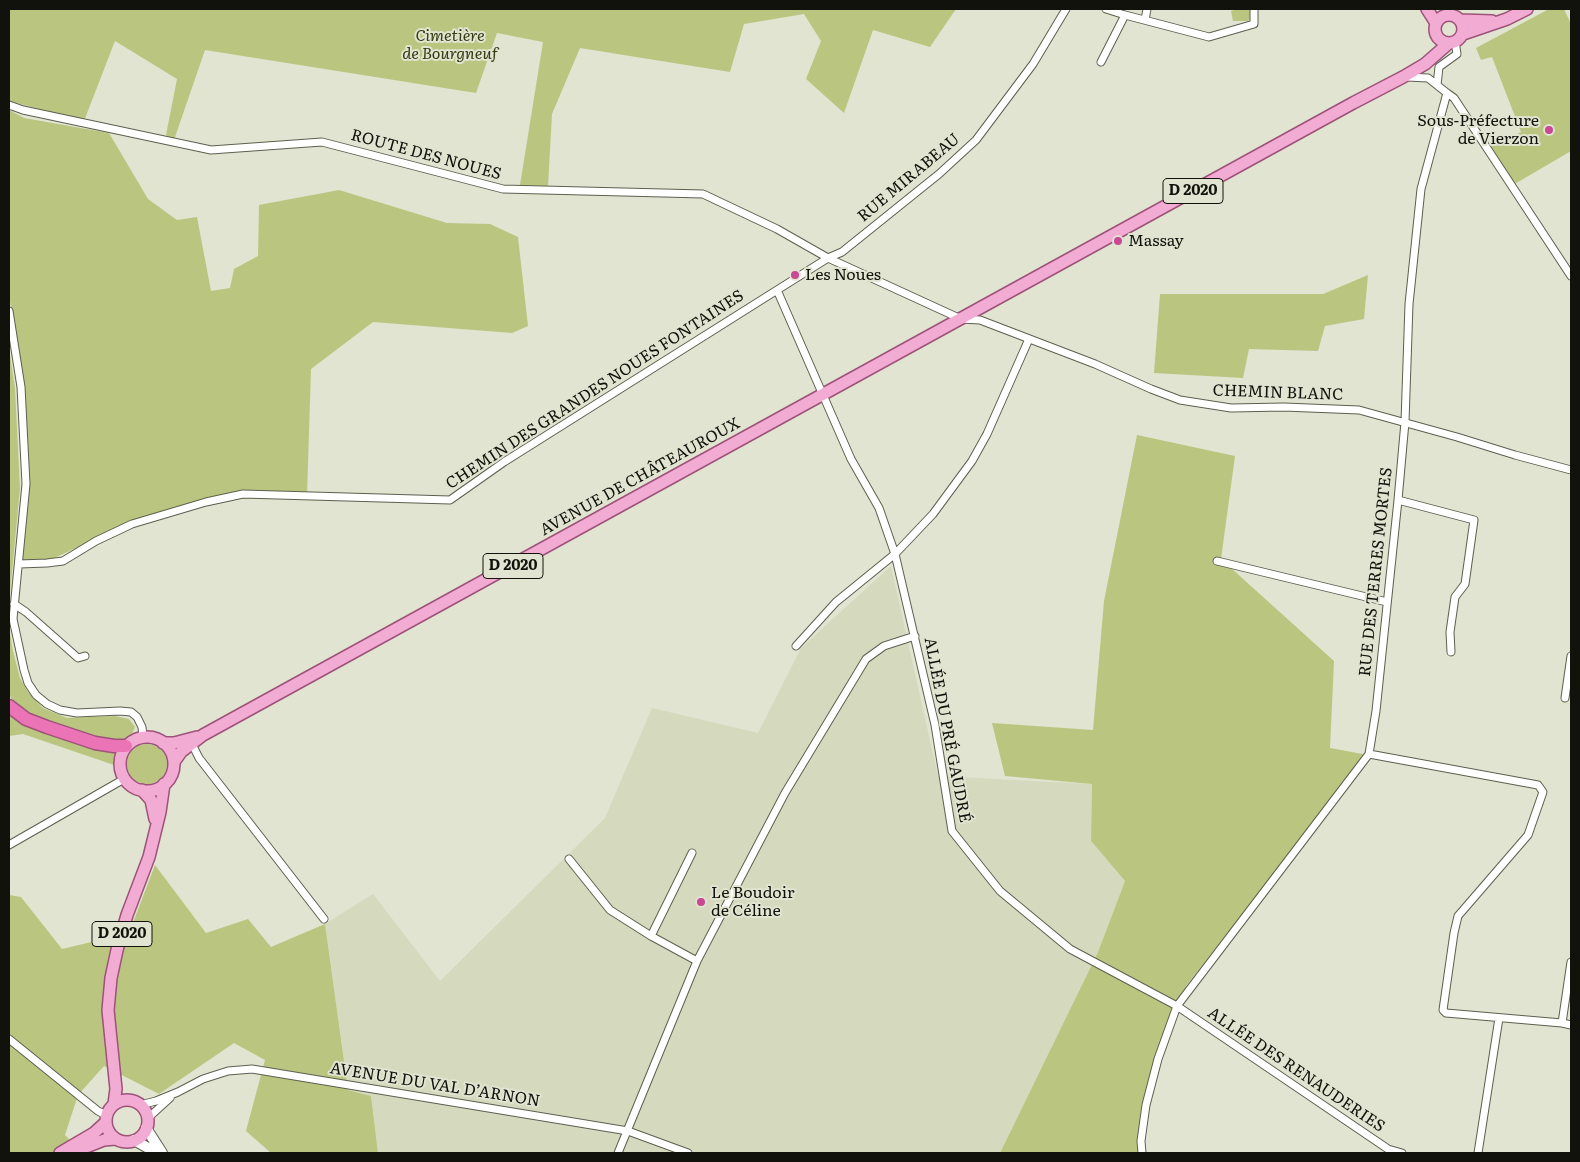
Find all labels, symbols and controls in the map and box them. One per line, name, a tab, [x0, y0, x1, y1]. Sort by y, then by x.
park label: Cimetière de Bourgneuf	[402, 26, 498, 64]
place label: Sous-Préfecture de Vierzon	[1417, 111, 1539, 149]
marker: Sous-Préfecture de Vierzon	[1543, 124, 1555, 136]
street label: ROUTE DES NOUES	[349, 126, 503, 184]
street label: RUE MIRABEAU	[854, 130, 964, 226]
road number: D 2020	[1163, 178, 1223, 204]
place label: Massay	[1128, 231, 1184, 251]
marker: Massay	[1112, 235, 1124, 247]
place label: Les Noues	[805, 265, 881, 285]
marker: Les Noues	[789, 269, 801, 281]
street label: CHEMIN DES GRANDES NOUES FONTAINES	[443, 286, 747, 494]
street label: CHEMIN BLANC	[1212, 381, 1344, 405]
street label: AVENUE DE CHÂTEAUROUX	[537, 414, 743, 540]
street label: RUE DES TERRES MORTES	[1355, 467, 1397, 677]
road number: D 2020	[483, 554, 543, 578]
street label: ALLÉE DU PRÉ GAUDRÉ	[920, 636, 974, 824]
place label: Le Boudoir de Céline	[711, 883, 795, 921]
marker: Le Boudoir de Céline	[695, 896, 707, 908]
road number: D 2020	[92, 922, 152, 946]
street label: ALLÉE DES RENAUDERIES	[1204, 1004, 1388, 1136]
street label: AVENUE DU VAL D’ARNON	[329, 1059, 541, 1111]

